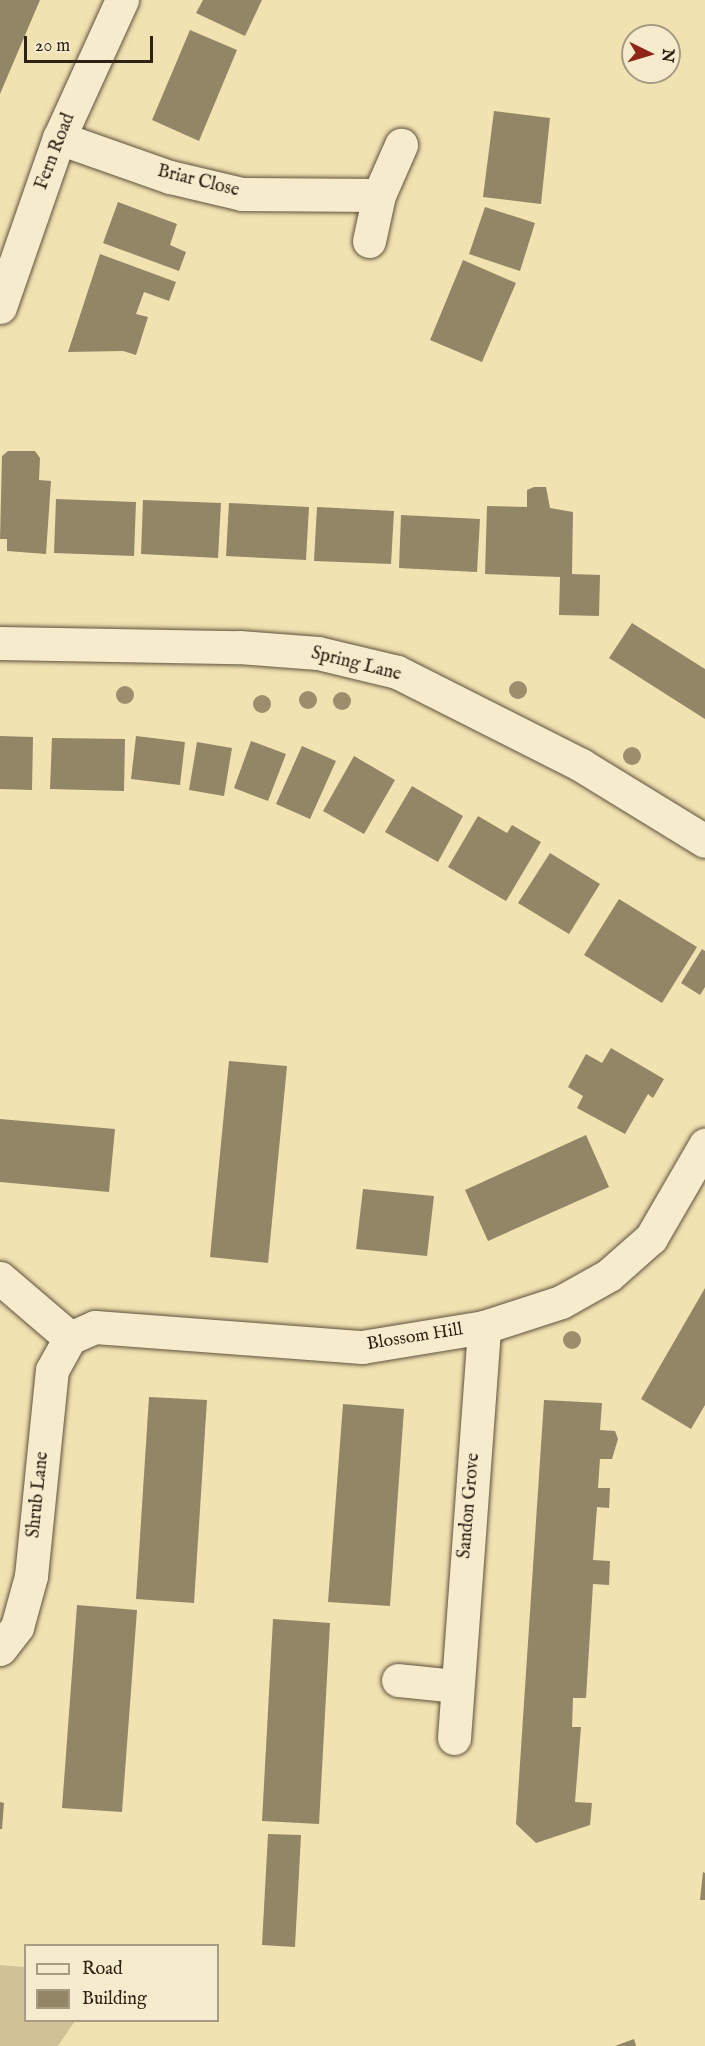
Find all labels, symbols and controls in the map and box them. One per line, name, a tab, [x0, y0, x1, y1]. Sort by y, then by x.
scale bar	[27, 24, 156, 62]
north arrow	[621, 24, 681, 84]
text: 20 m	[35, 35, 70, 58]
text: N	[656, 48, 678, 63]
street label: Fern Road	[32, 111, 80, 193]
street label: Briar Close	[155, 161, 241, 203]
street label: Spring Lane	[309, 643, 403, 687]
street label: Blossom Hill	[366, 1320, 464, 1356]
street label: Shrub Lane	[24, 1451, 54, 1539]
street label: Sandon Grove	[455, 1452, 485, 1560]
legend	[24, 1944, 219, 2022]
text: Road	[82, 1958, 123, 1981]
text: Building	[82, 1988, 147, 2011]

